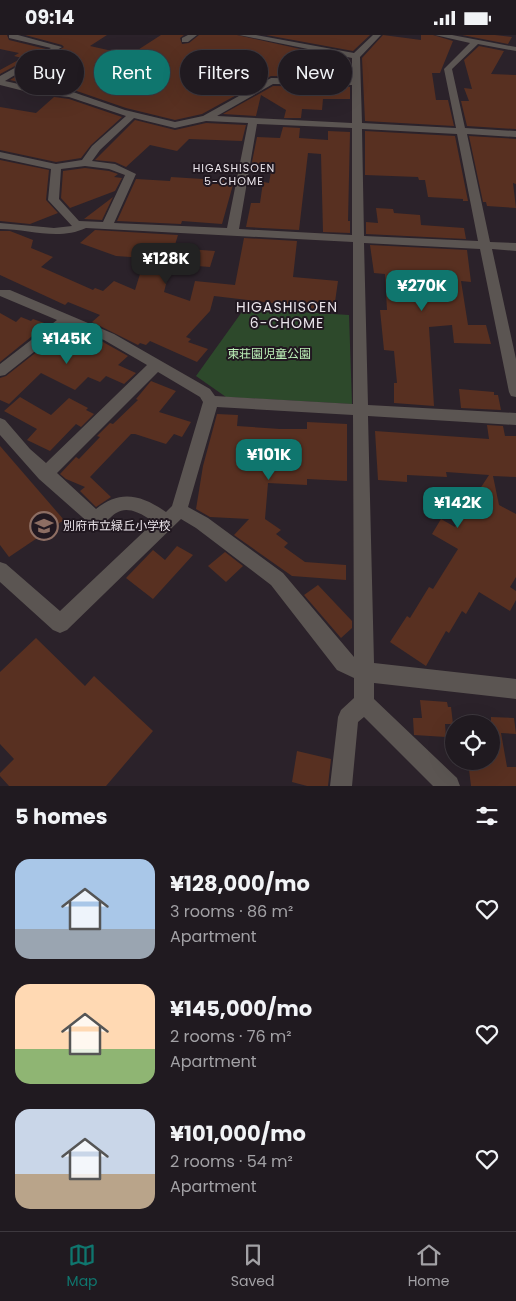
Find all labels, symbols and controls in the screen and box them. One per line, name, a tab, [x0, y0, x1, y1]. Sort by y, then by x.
text: 09:14	[25, 4, 74, 31]
chip: Buy	[15, 50, 84, 95]
chip: Rent	[94, 50, 170, 95]
chip: Filters	[180, 50, 268, 95]
chip: New	[278, 50, 352, 95]
district label: HIGASHISOEN 5-CHOME	[193, 160, 275, 189]
pin: ¥128K	[131, 243, 201, 285]
text: ¥128K	[142, 247, 190, 270]
pin: ¥270K	[387, 269, 457, 312]
text: ¥270K	[397, 274, 447, 297]
district label: HIGASHISOEN 6-CHOME	[236, 297, 338, 333]
pin: ¥145K	[32, 323, 102, 365]
text: ¥145K	[42, 327, 92, 350]
park label: 東荘園児童公園	[227, 345, 311, 362]
pin: ¥101K	[234, 439, 304, 481]
text: ¥101K	[247, 443, 291, 466]
pin: ¥142K	[423, 487, 493, 529]
text: ¥142K	[434, 491, 482, 514]
school or university icon: 別府市立緑丘小学校	[29, 511, 59, 541]
place label: 別府市立緑丘小学校	[63, 517, 171, 534]
map controls	[445, 715, 500, 770]
button: locate	[445, 715, 500, 770]
text: 5 homes	[15, 802, 108, 831]
icon: filters	[473, 802, 501, 830]
text: ¥128,000/mo	[170, 869, 310, 898]
icon: home	[55, 879, 115, 939]
icon: heart	[473, 895, 501, 923]
text: 3 rooms · 86 m²	[170, 900, 293, 923]
text: Apartment	[170, 925, 257, 948]
text: ¥145,000/mo	[170, 994, 312, 1023]
icon: home	[55, 1004, 115, 1064]
icon: heart	[473, 1020, 501, 1048]
text: 2 rooms · 76 m²	[170, 1025, 292, 1048]
text: Apartment	[170, 1050, 257, 1073]
text: ¥101,000/mo	[170, 1119, 306, 1148]
icon: home	[55, 1129, 115, 1189]
icon: heart	[473, 1145, 501, 1173]
text: 2 rooms · 54 m²	[170, 1150, 293, 1173]
text: Apartment	[170, 1175, 257, 1198]
tab: Map	[67, 1241, 98, 1292]
tab: Saved	[231, 1241, 274, 1292]
tab: Home	[408, 1241, 449, 1292]

